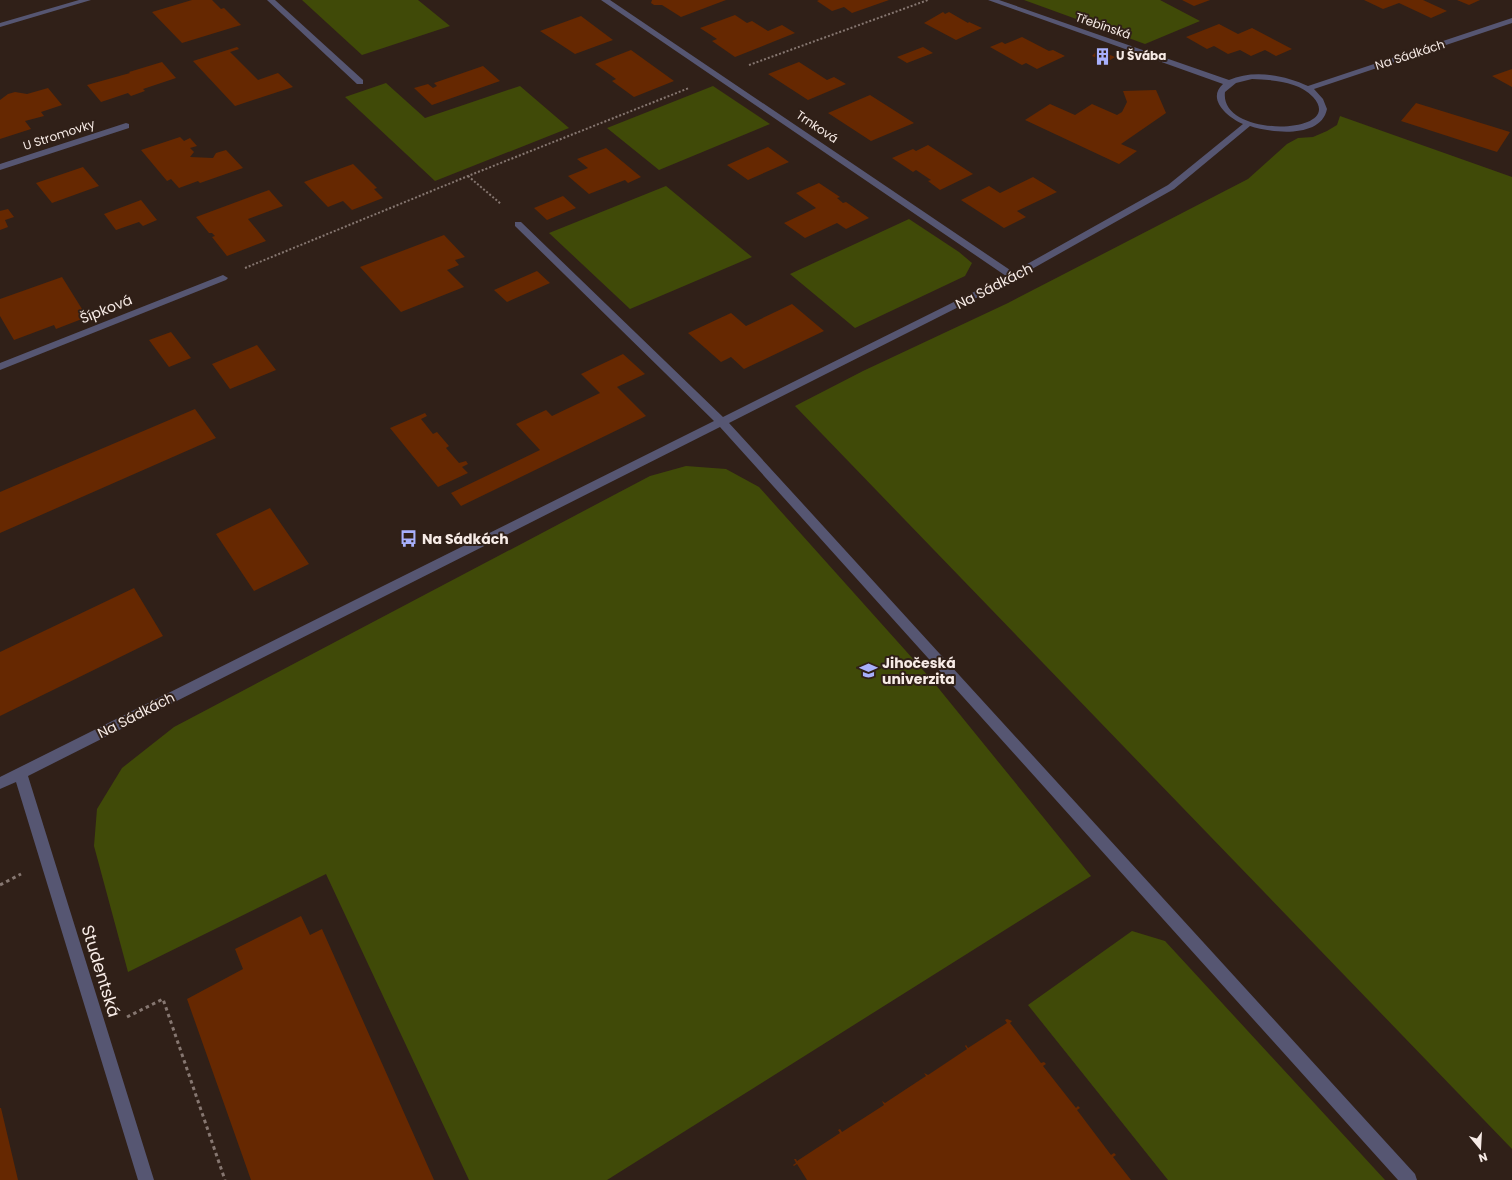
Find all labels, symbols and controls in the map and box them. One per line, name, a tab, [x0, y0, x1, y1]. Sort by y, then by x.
street label: Třebínská	[1073, 8, 1133, 43]
street label: Na Sádkách	[1373, 35, 1447, 74]
building icon: U Švába	[1093, 46, 1113, 66]
place label: U Švába	[1116, 47, 1166, 64]
street label: Trnková	[793, 106, 842, 147]
street label: U Stromovky	[21, 115, 97, 154]
street label: Na Sádkách	[952, 258, 1036, 314]
street label: Šípková	[77, 289, 135, 329]
bus stop icon: Na Sádkách	[399, 529, 419, 549]
place label: Na Sádkách	[422, 529, 509, 549]
place label: Jihočeská univerzita	[882, 653, 956, 689]
school or university icon: Jihočeská univerzita	[859, 661, 879, 681]
street label: Na Sádkách	[94, 687, 178, 743]
street label: Studentská	[76, 922, 126, 1020]
north arrow	[1460, 1128, 1500, 1168]
text: N	[1477, 1149, 1490, 1166]

